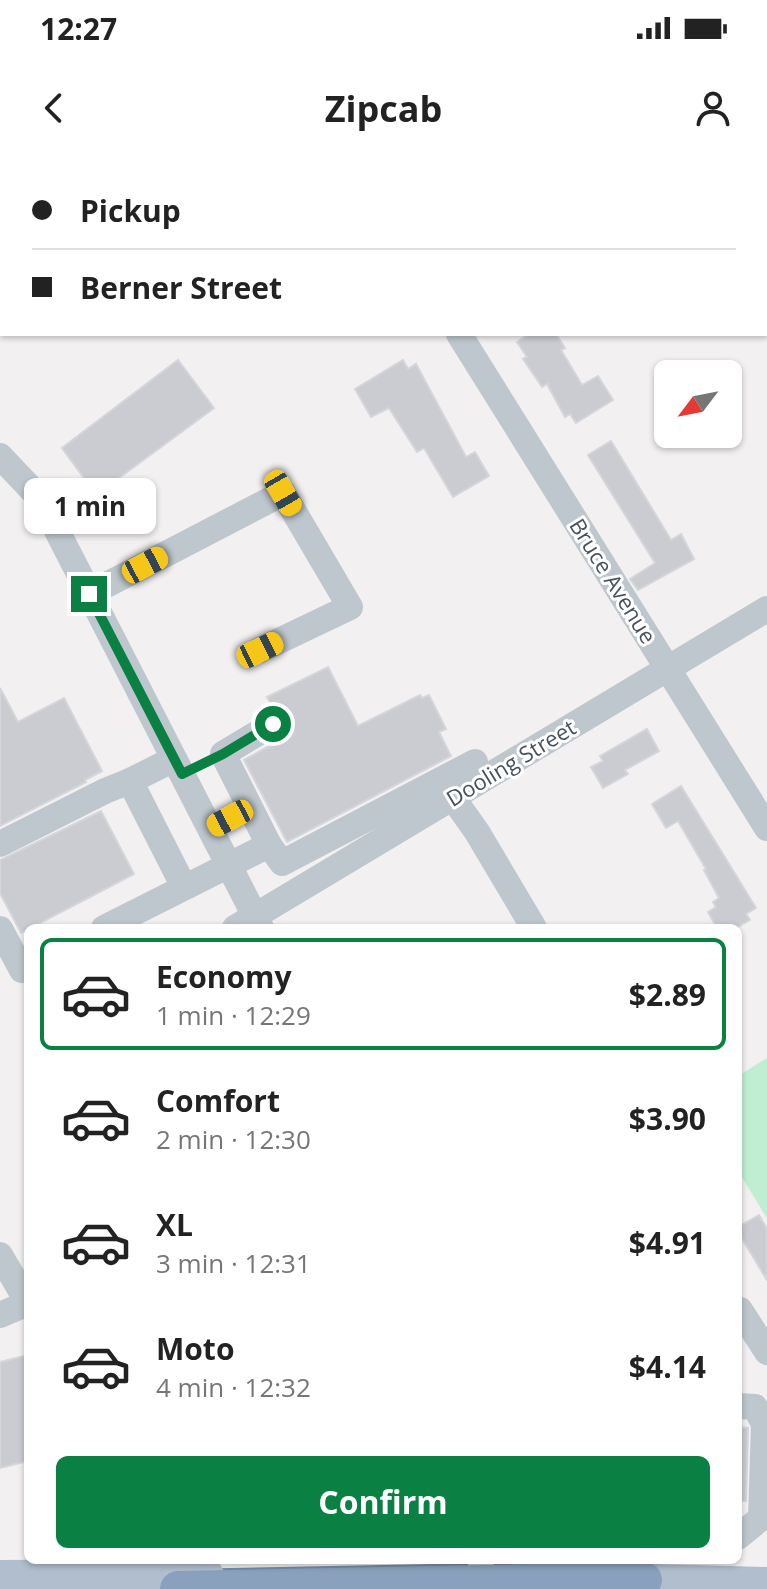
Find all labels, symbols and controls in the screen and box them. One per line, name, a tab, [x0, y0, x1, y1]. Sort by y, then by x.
text: 12:27	[40, 8, 117, 49]
text: Zipcab	[325, 84, 442, 133]
icon: back	[32, 86, 76, 130]
icon: person	[691, 86, 735, 130]
text: Pickup	[80, 190, 181, 231]
text: Berner Street	[80, 267, 282, 308]
north arrow	[654, 360, 742, 448]
map controls	[654, 360, 742, 448]
car	[261, 466, 305, 520]
callout: 1 min	[23, 478, 155, 534]
text: 1 min	[54, 488, 126, 524]
street label: Bruce Avenue	[564, 512, 664, 649]
car	[118, 543, 172, 587]
route end	[71, 576, 107, 612]
car	[233, 629, 287, 671]
route start	[255, 706, 291, 742]
street label: Dooling Street	[440, 712, 581, 813]
car	[203, 796, 257, 840]
text: Economy	[156, 956, 292, 997]
icon: car	[60, 958, 132, 1030]
text: $2.89	[629, 974, 706, 1015]
text: 1 min · 12:29	[156, 997, 311, 1033]
text: Comfort	[156, 1080, 280, 1121]
icon: car	[60, 1082, 132, 1154]
text: $3.90	[629, 1098, 706, 1139]
text: 2 min · 12:30	[156, 1121, 311, 1157]
text: XL	[156, 1204, 193, 1245]
icon: car	[60, 1206, 132, 1278]
text: $4.91	[629, 1222, 706, 1263]
text: 3 min · 12:31	[156, 1245, 311, 1281]
text: Moto	[156, 1328, 234, 1369]
icon: car	[60, 1330, 132, 1402]
text: $4.14	[629, 1346, 706, 1387]
text: 4 min · 12:32	[156, 1369, 311, 1405]
button: Confirm	[56, 1456, 710, 1548]

